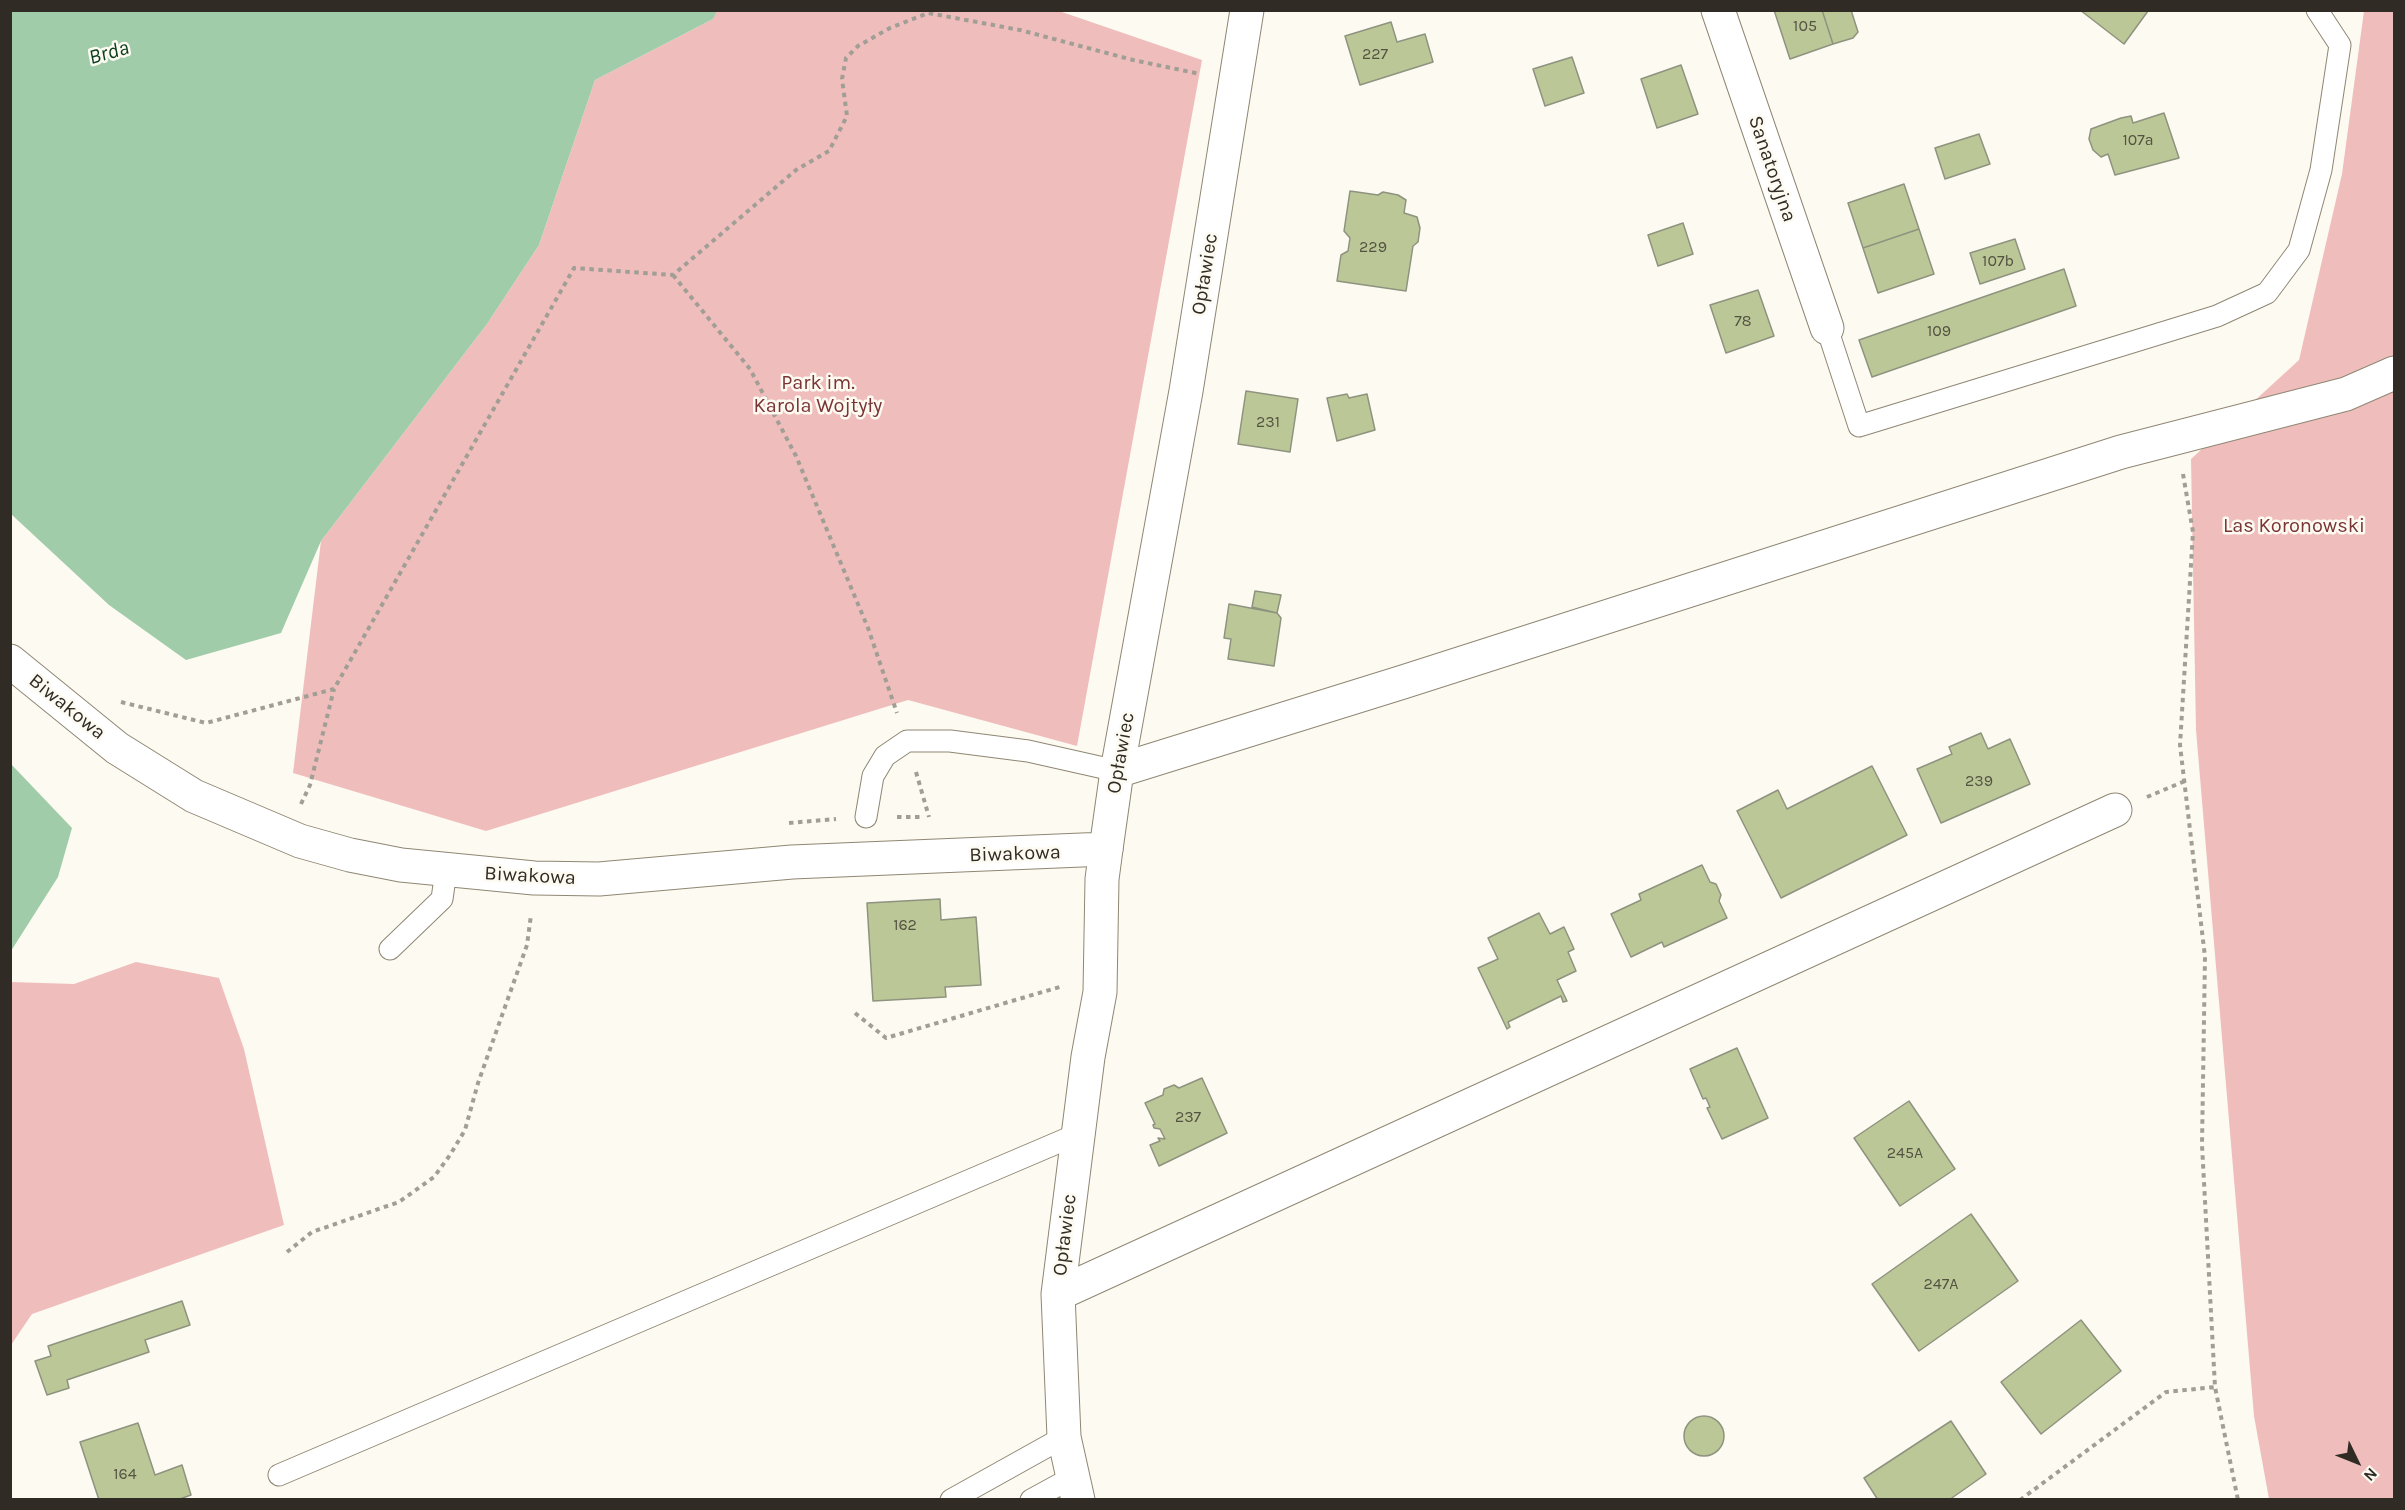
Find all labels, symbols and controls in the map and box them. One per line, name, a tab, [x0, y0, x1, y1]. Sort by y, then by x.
house number: 105	[1793, 16, 1817, 36]
water label: Brda	[86, 35, 132, 71]
house number: 227	[1362, 44, 1388, 64]
street label: Sanatoryjna	[1743, 113, 1801, 225]
house number: 107a	[2122, 130, 2154, 150]
street label: Opławiec	[1187, 232, 1223, 316]
house number: 229	[1359, 237, 1387, 257]
house number: 107b	[1982, 251, 2014, 271]
house number: 78	[1734, 311, 1752, 331]
house number: 109	[1927, 321, 1951, 341]
park label: Park im. Karola Wojtyły	[754, 371, 882, 418]
house number: 231	[1256, 412, 1280, 432]
park label: Las Koronowski	[2223, 514, 2365, 538]
street label: Biwakowa	[24, 669, 110, 745]
street label: Opławiec	[1102, 710, 1140, 796]
house number: 239	[1965, 771, 1993, 791]
street label: Biwakowa	[969, 840, 1061, 868]
street label: Biwakowa	[484, 862, 576, 890]
house number: 162	[893, 915, 917, 935]
house number: 237	[1175, 1107, 1201, 1127]
house number: 245A	[1887, 1143, 1923, 1163]
street label: Opławiec	[1048, 1193, 1082, 1277]
house number: 247A	[1924, 1274, 1958, 1294]
north arrow	[2327, 1432, 2387, 1492]
house number: 164	[113, 1464, 137, 1484]
text: N	[2360, 1464, 2381, 1485]

